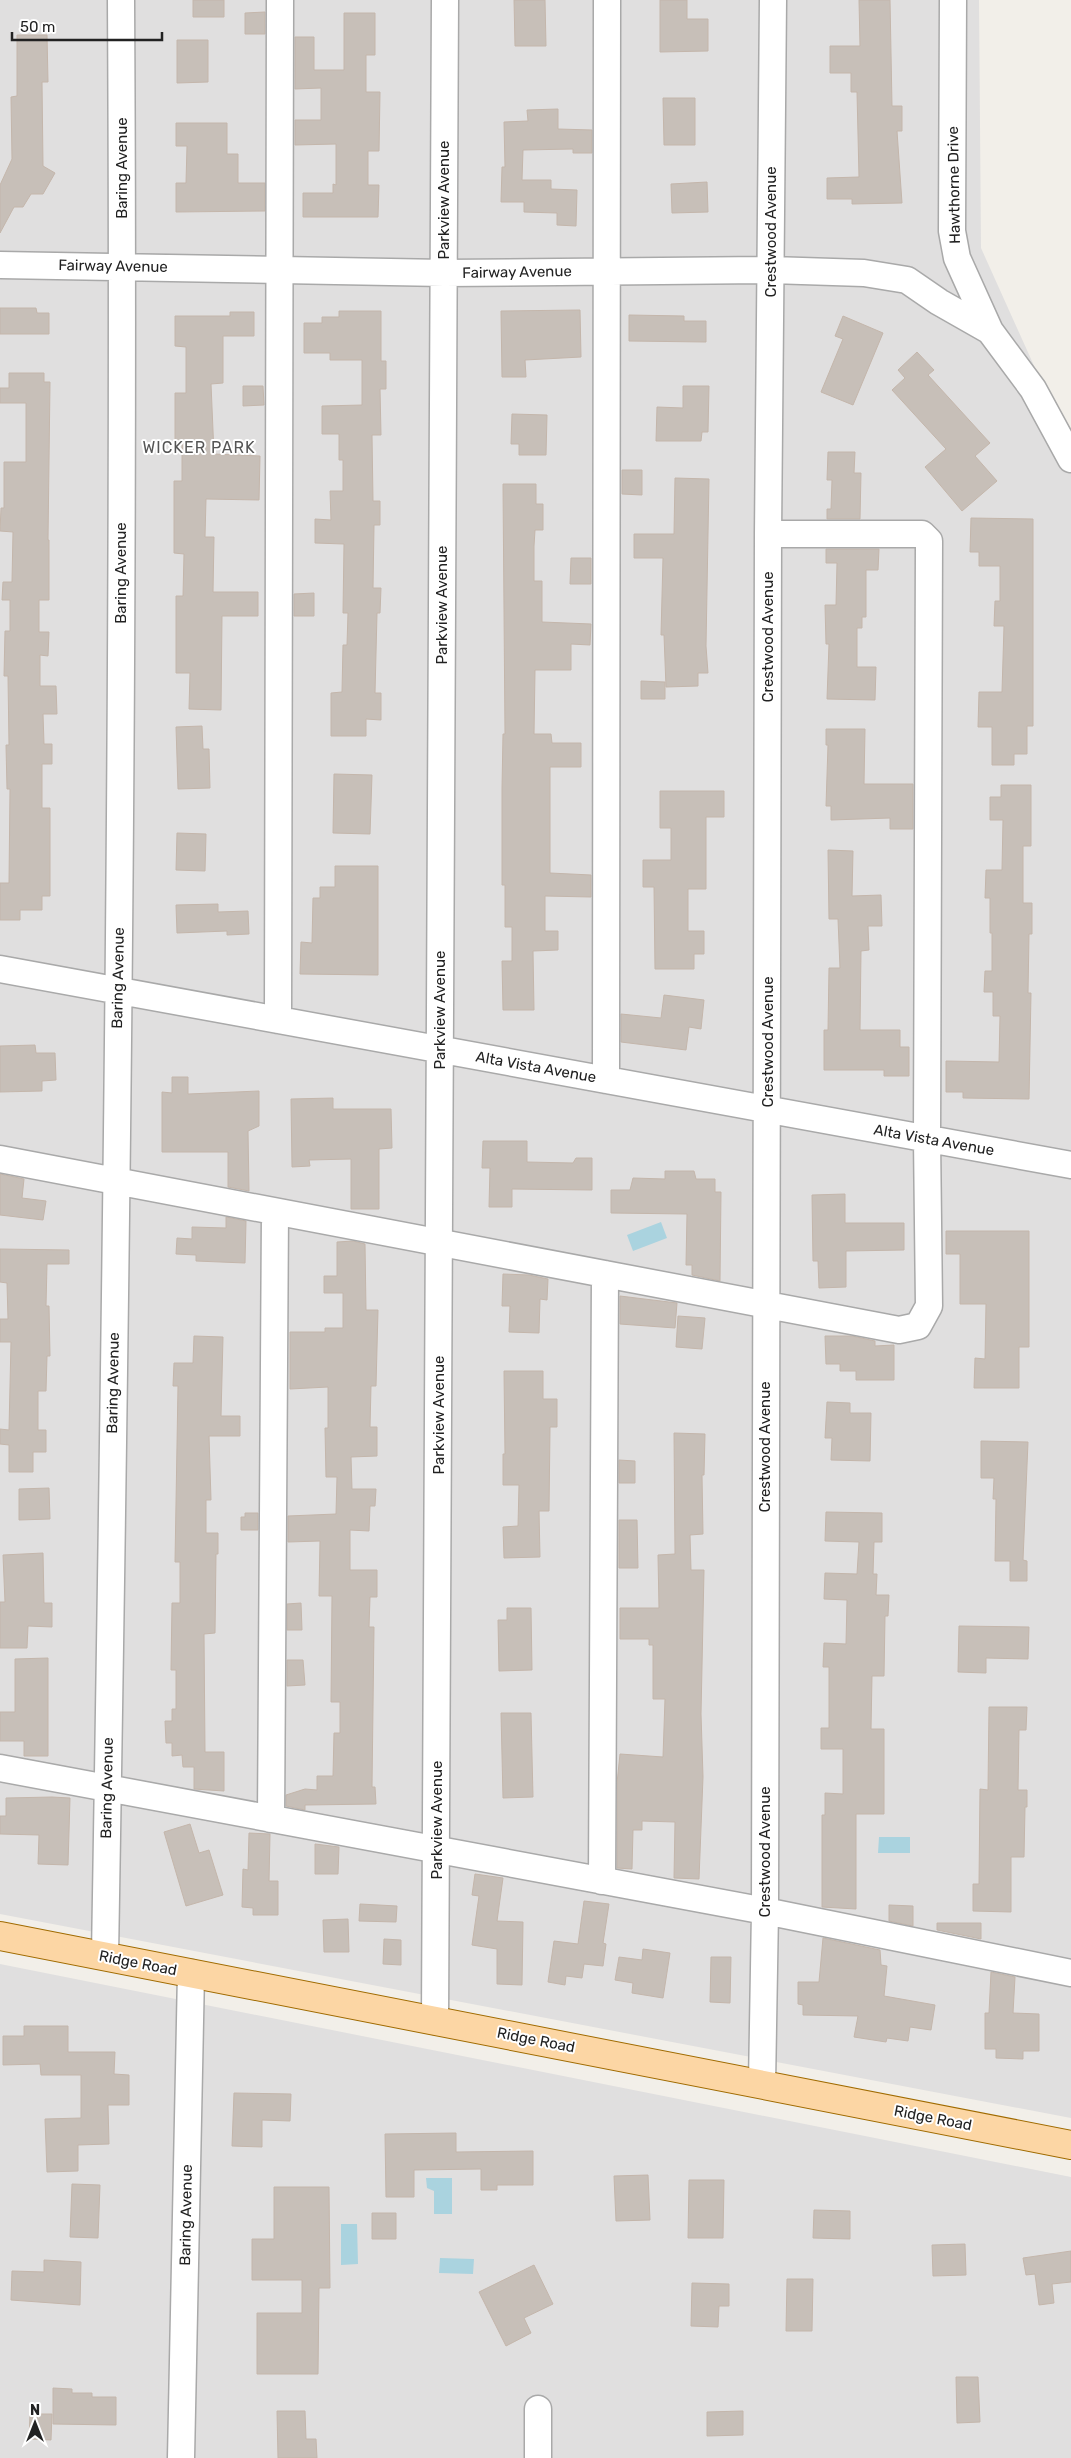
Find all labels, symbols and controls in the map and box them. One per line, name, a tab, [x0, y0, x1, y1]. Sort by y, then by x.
scale bar	[12, 10, 162, 42]
text: 50 m	[20, 18, 55, 36]
street label: Baring Avenue	[113, 117, 131, 219]
street label: Hawthorne Drive	[944, 126, 964, 244]
street label: Parkview Avenue	[435, 141, 453, 259]
street label: Crestwood Avenue	[762, 166, 780, 298]
street label: Fairway Avenue	[58, 256, 168, 276]
street label: Fairway Avenue	[462, 262, 572, 282]
district label: WICKER PARK	[143, 438, 256, 457]
street label: Baring Avenue	[112, 522, 130, 624]
street label: Parkview Avenue	[433, 546, 451, 664]
street label: Crestwood Avenue	[759, 571, 777, 703]
street label: Baring Avenue	[108, 927, 128, 1029]
street label: Parkview Avenue	[431, 951, 449, 1069]
street label: Crestwood Avenue	[759, 976, 777, 1108]
street label: Alta Vista Avenue	[474, 1048, 598, 1086]
street label: Alta Vista Avenue	[872, 1121, 996, 1159]
street label: Baring Avenue	[103, 1332, 123, 1434]
street label: Parkview Avenue	[430, 1356, 448, 1474]
street label: Crestwood Avenue	[756, 1381, 774, 1513]
street label: Baring Avenue	[97, 1737, 117, 1839]
street label: Parkview Avenue	[428, 1761, 446, 1879]
street label: Crestwood Avenue	[756, 1786, 774, 1918]
street label: Ridge Road	[98, 1947, 178, 1979]
street label: Ridge Road	[496, 2024, 576, 2056]
street label: Ridge Road	[893, 2102, 973, 2134]
street label: Baring Avenue	[176, 2164, 196, 2266]
north arrow	[10, 2398, 60, 2448]
text: N	[30, 2402, 40, 2419]

